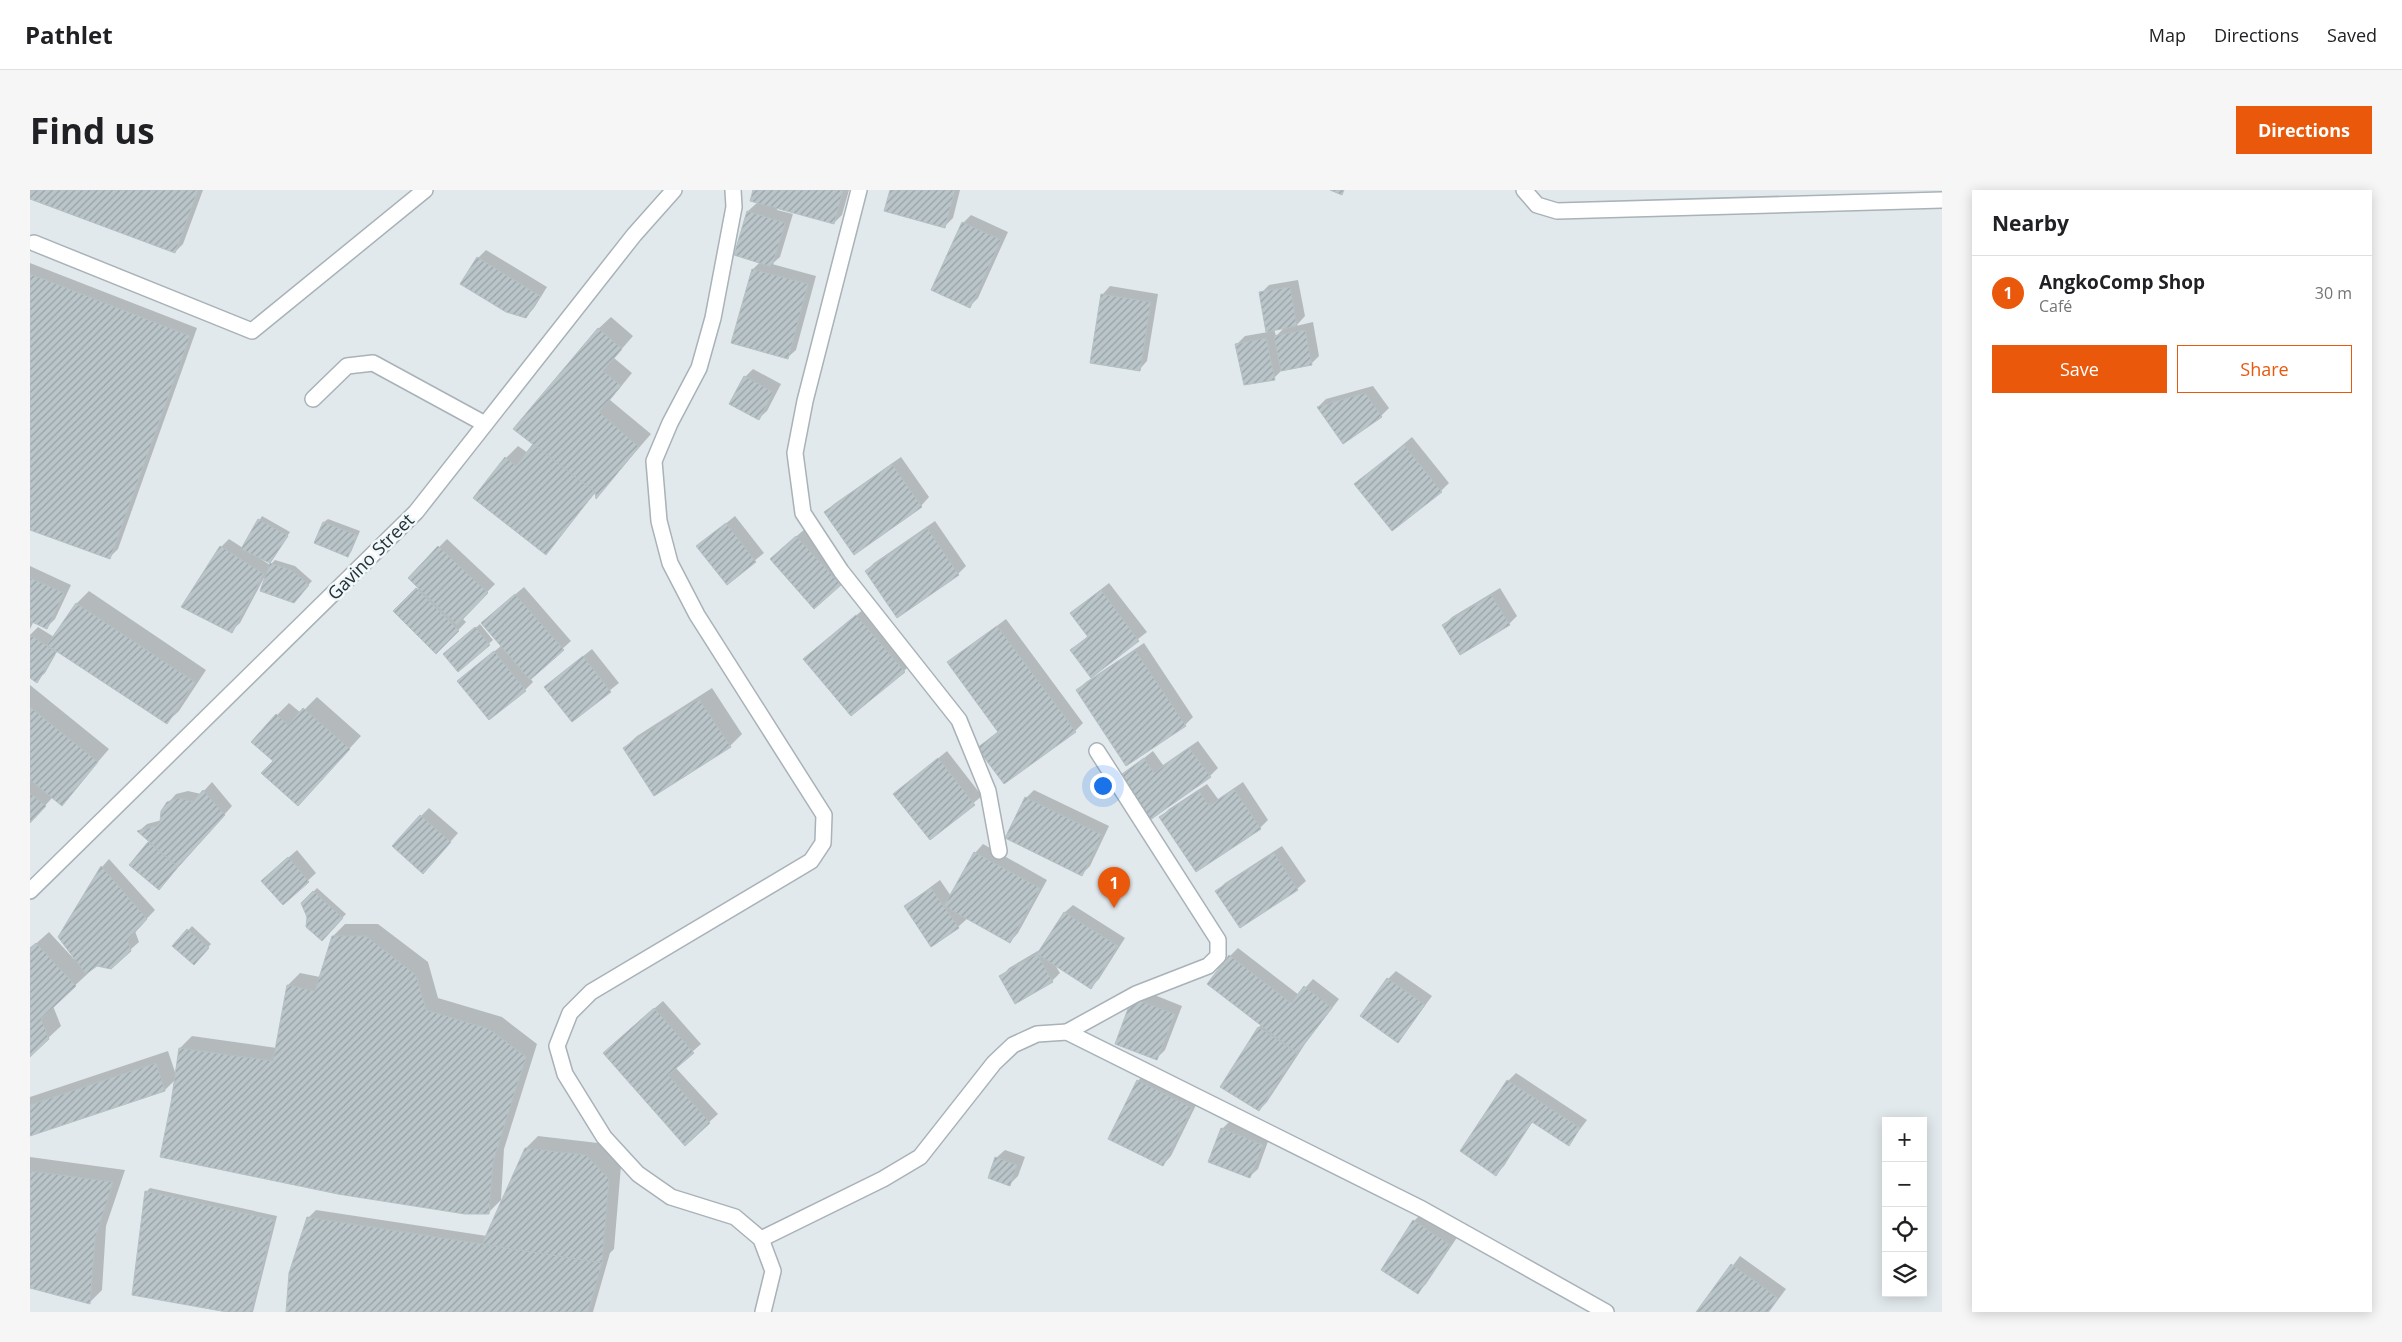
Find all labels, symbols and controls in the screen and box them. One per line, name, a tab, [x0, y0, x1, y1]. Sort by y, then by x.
text: Pathlet	[25, 18, 113, 51]
text: Map	[2149, 23, 2186, 47]
text: Directions	[2214, 23, 2299, 47]
text: Saved	[2327, 23, 2377, 47]
button: Directions	[2236, 106, 2372, 154]
text: Find us	[30, 107, 155, 154]
text: Nearby	[1992, 209, 2069, 237]
text: AngkoComp Shop	[2039, 269, 2205, 295]
text: 1	[2003, 282, 2013, 304]
text: 30 m	[2315, 282, 2352, 304]
text: Café	[2039, 295, 2072, 317]
button: Save	[1992, 345, 2167, 393]
button: Share	[2177, 345, 2352, 393]
street label: Gavino Street	[322, 508, 419, 605]
your location	[1090, 773, 1116, 799]
pin: 1	[1098, 867, 1130, 908]
map controls	[1882, 1117, 1927, 1297]
button: +	[1882, 1117, 1927, 1162]
button: −	[1882, 1162, 1927, 1207]
button: locate	[1882, 1207, 1927, 1252]
button: layers	[1882, 1252, 1927, 1297]

